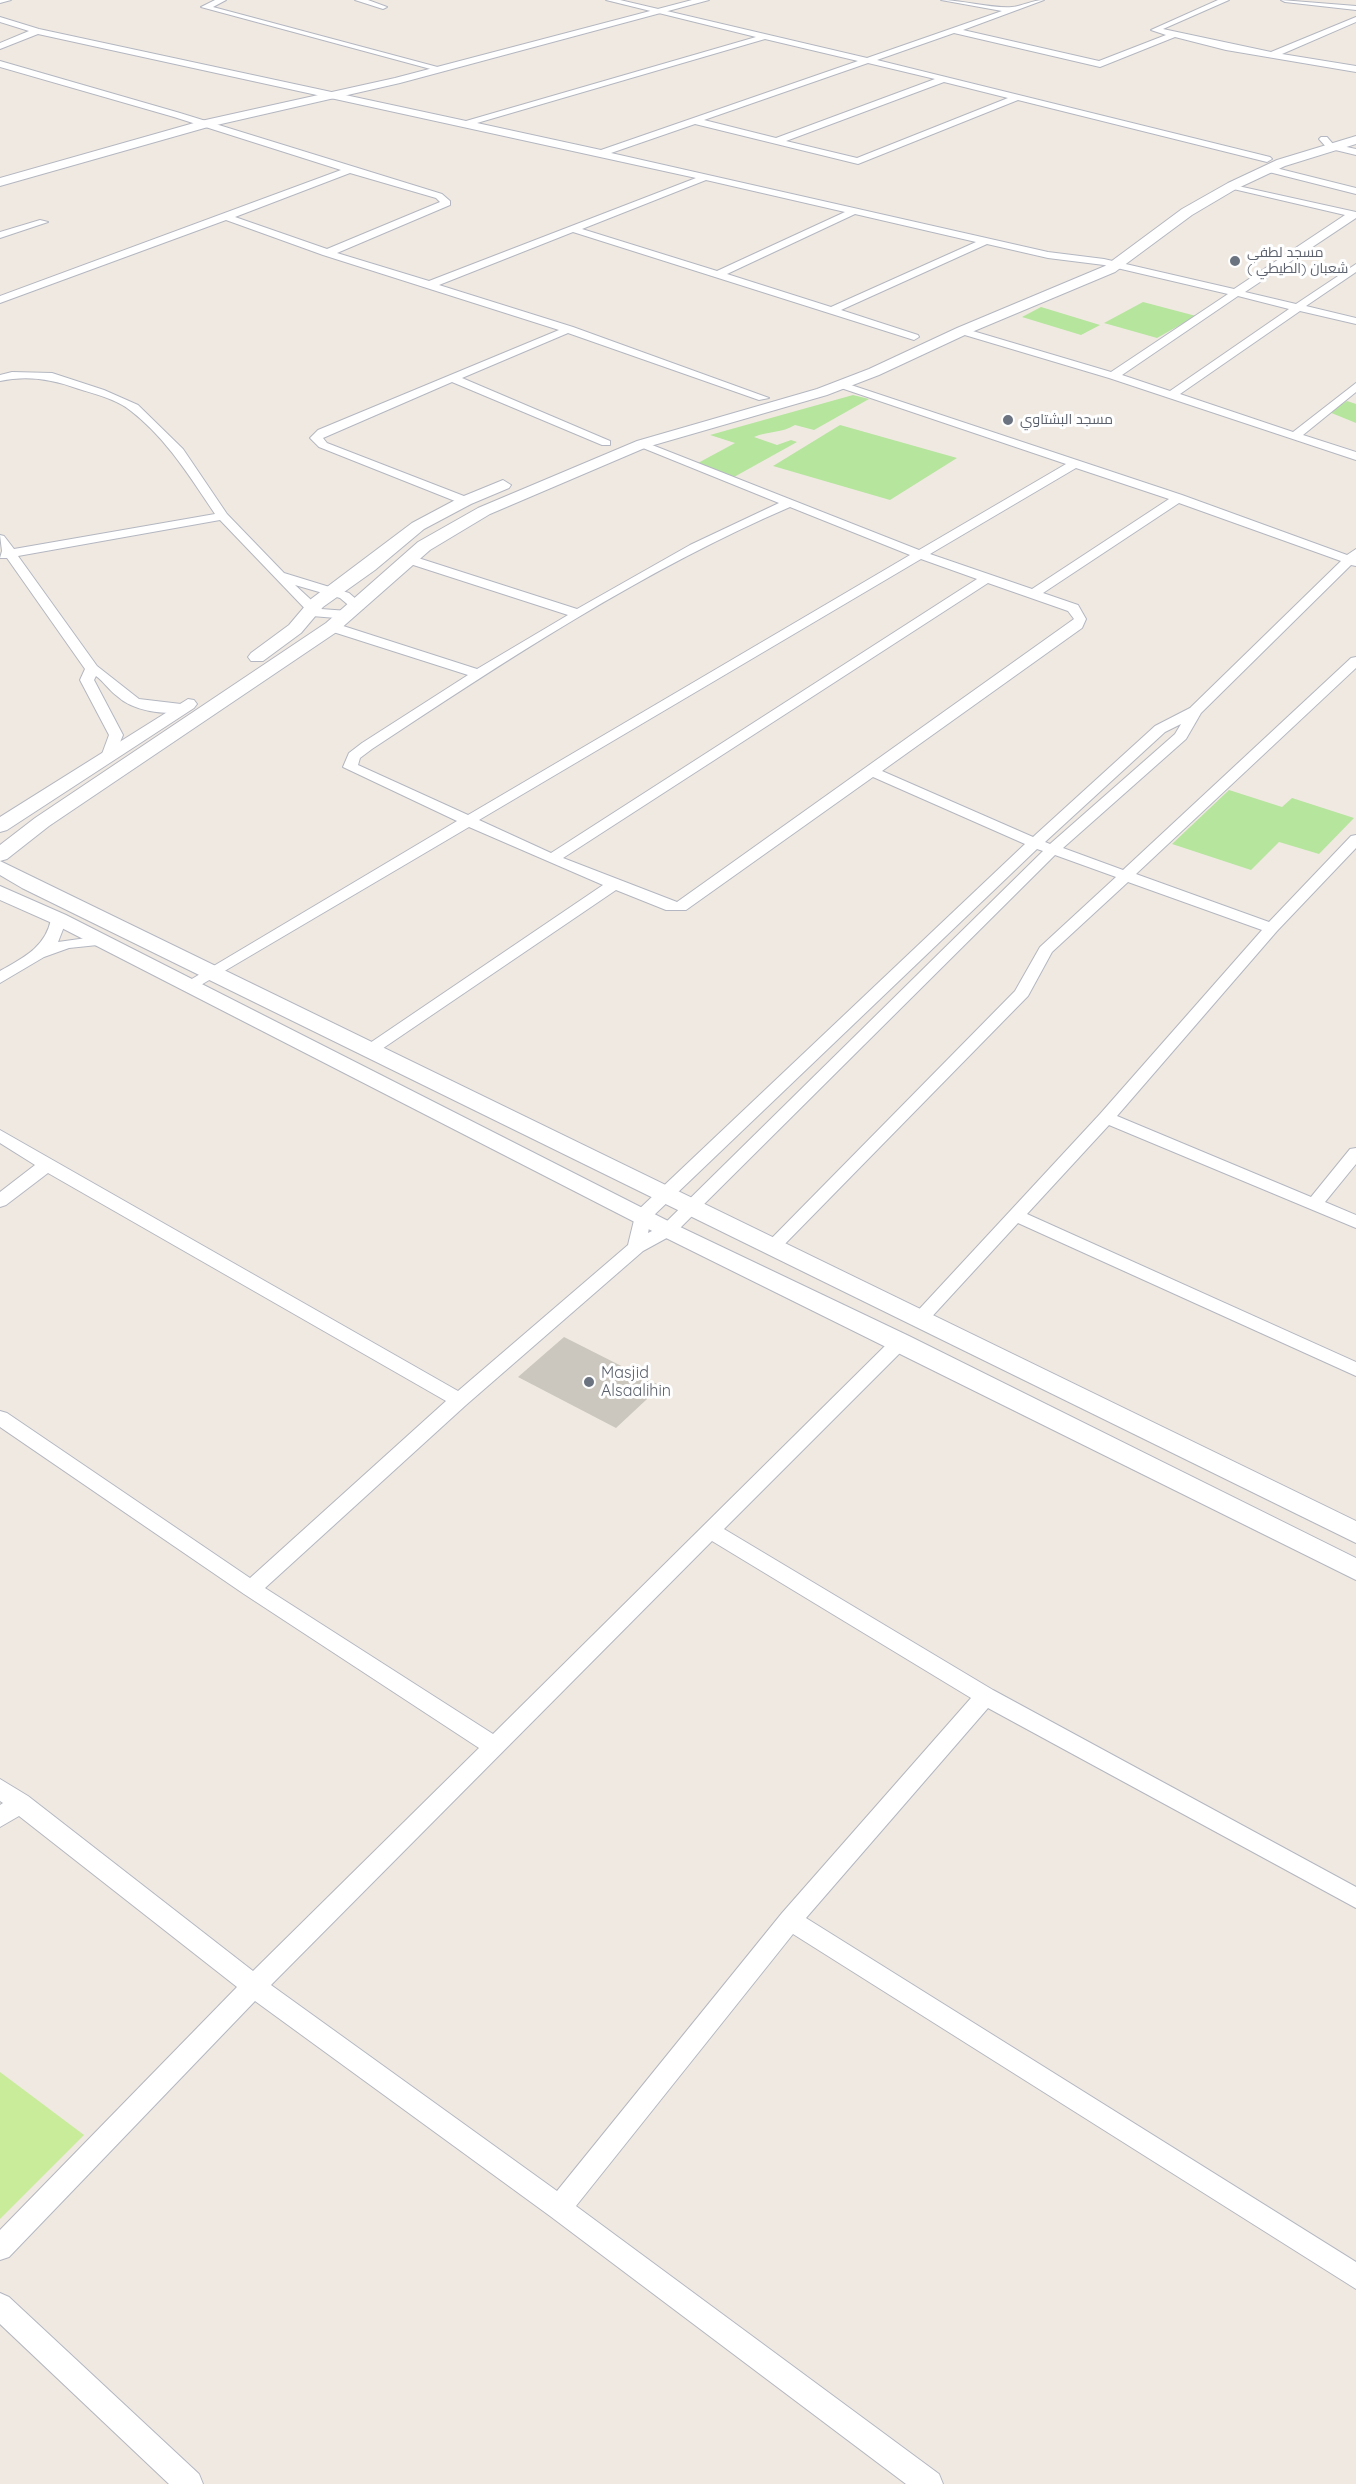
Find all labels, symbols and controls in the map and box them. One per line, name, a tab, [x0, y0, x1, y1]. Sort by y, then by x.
place label: مسجد لطفي شعبان (الطيطي )	[1247, 245, 1348, 278]
marker: مسجد لطفي شعبان (الطيطي )	[1228, 254, 1242, 268]
place label: مسجد البشتاوي	[1020, 412, 1113, 428]
marker: مسجد البشتاوي	[1001, 413, 1015, 427]
place label: Masjid Alsaalihin	[601, 1363, 671, 1401]
marker: Masjid Alsaalihin	[582, 1375, 596, 1389]

